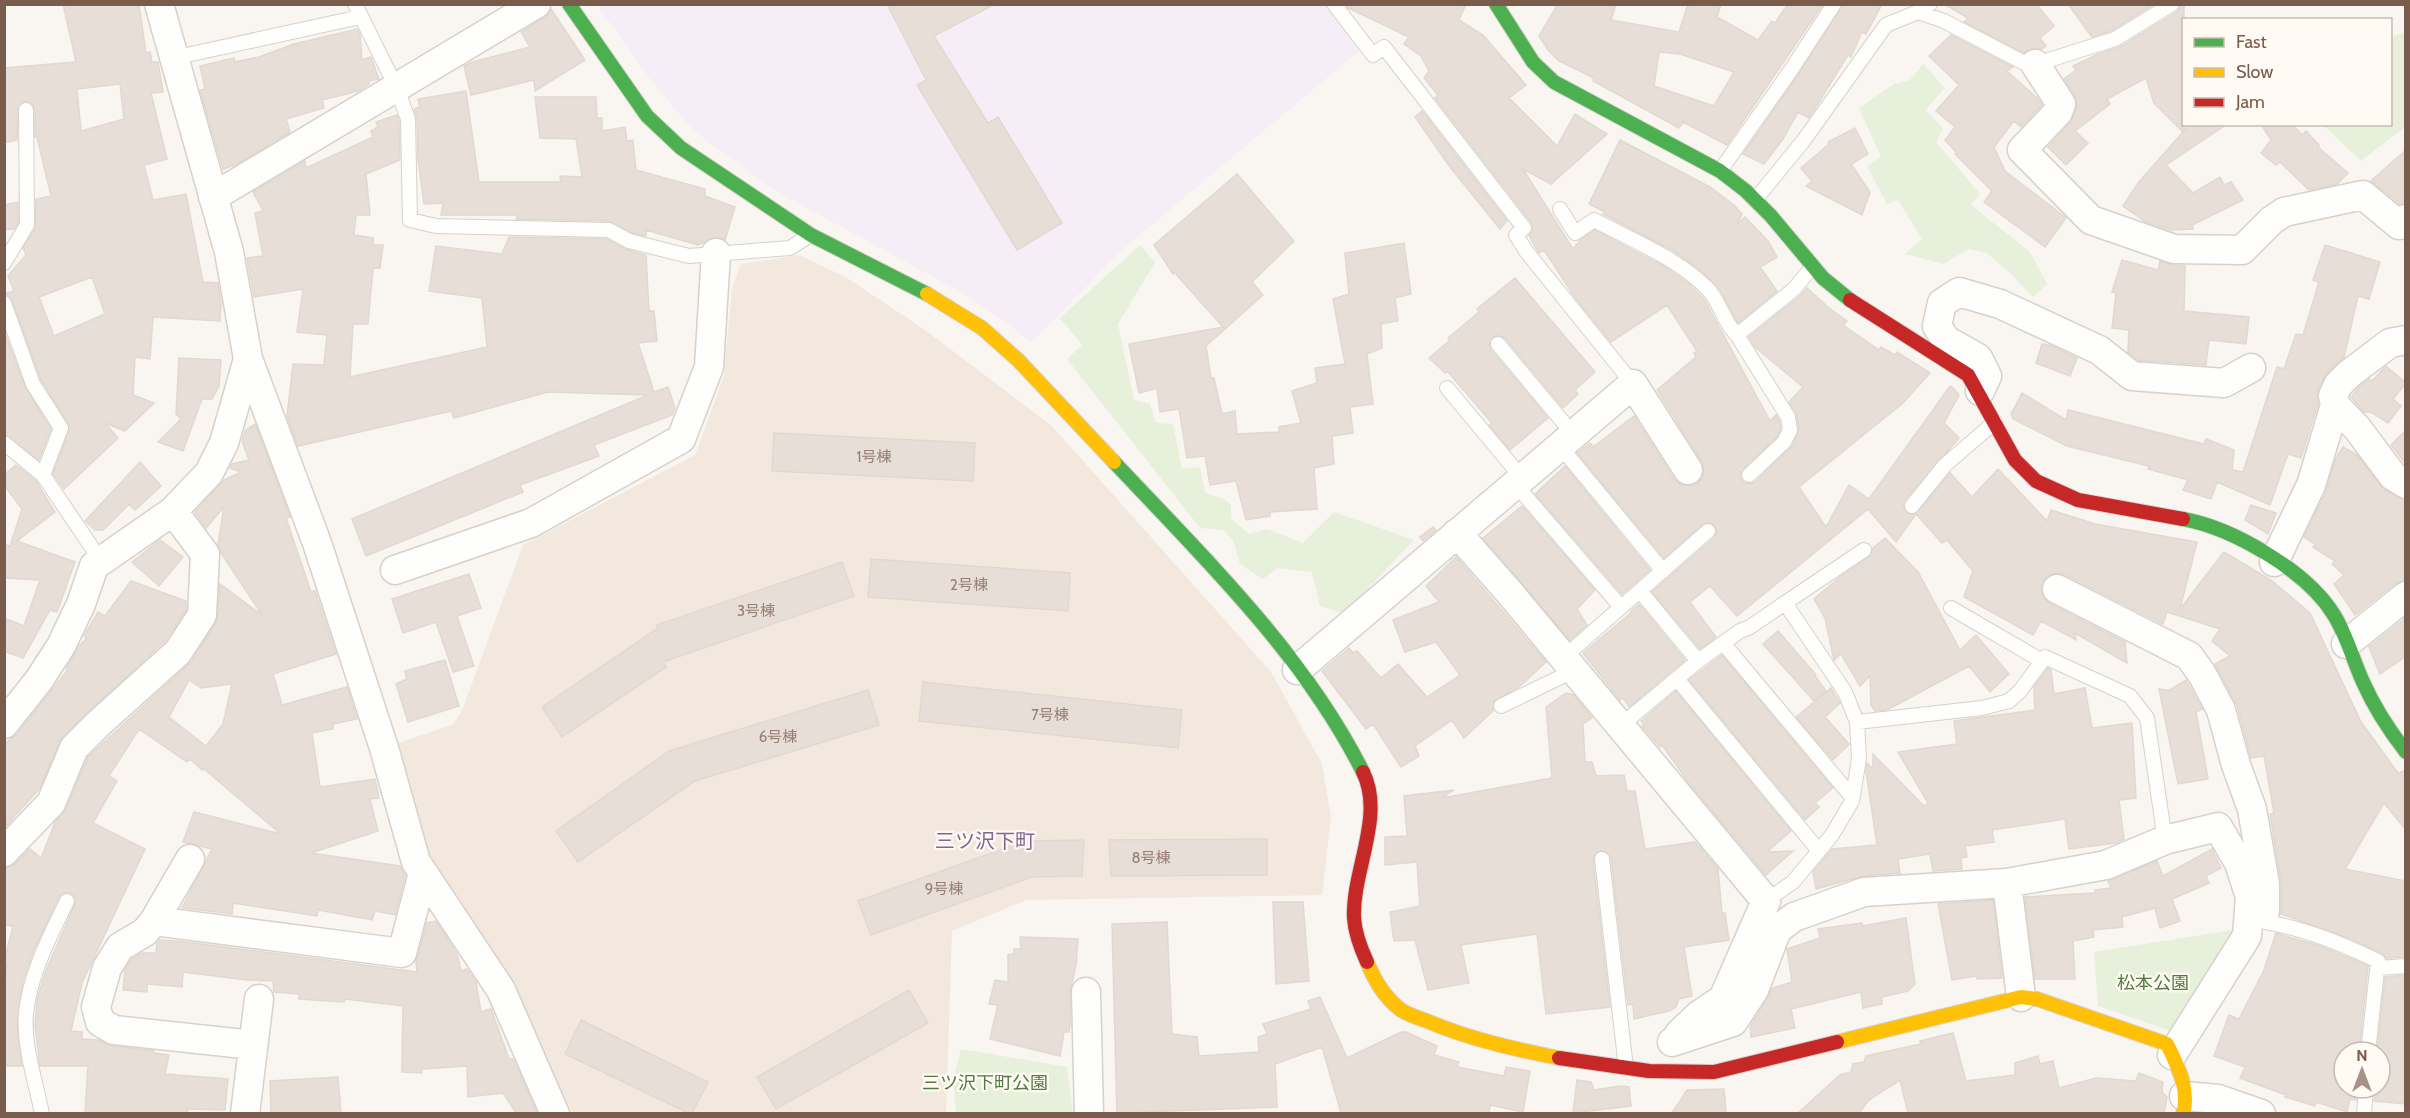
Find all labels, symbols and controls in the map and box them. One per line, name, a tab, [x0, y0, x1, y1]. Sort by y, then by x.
legend	[2182, 18, 2392, 126]
text: Fast	[2236, 31, 2267, 53]
text: Slow	[2236, 61, 2273, 83]
text: Jam	[2235, 91, 2265, 113]
house number: 1号棟	[857, 448, 891, 466]
house number: 2号棟	[950, 576, 988, 594]
house number: 3号棟	[737, 602, 775, 620]
house number: 7号棟	[1031, 706, 1069, 724]
house number: 6号棟	[759, 728, 797, 746]
district label: 三ツ沢下町	[935, 829, 1035, 853]
house number: 8号棟	[1131, 849, 1171, 867]
house number: 9号棟	[925, 880, 963, 898]
park label: 松本公園	[2117, 972, 2189, 994]
north arrow	[2332, 1040, 2392, 1100]
text: N	[2356, 1046, 2368, 1065]
park label: 三ツ沢下町公園	[922, 1072, 1048, 1094]

